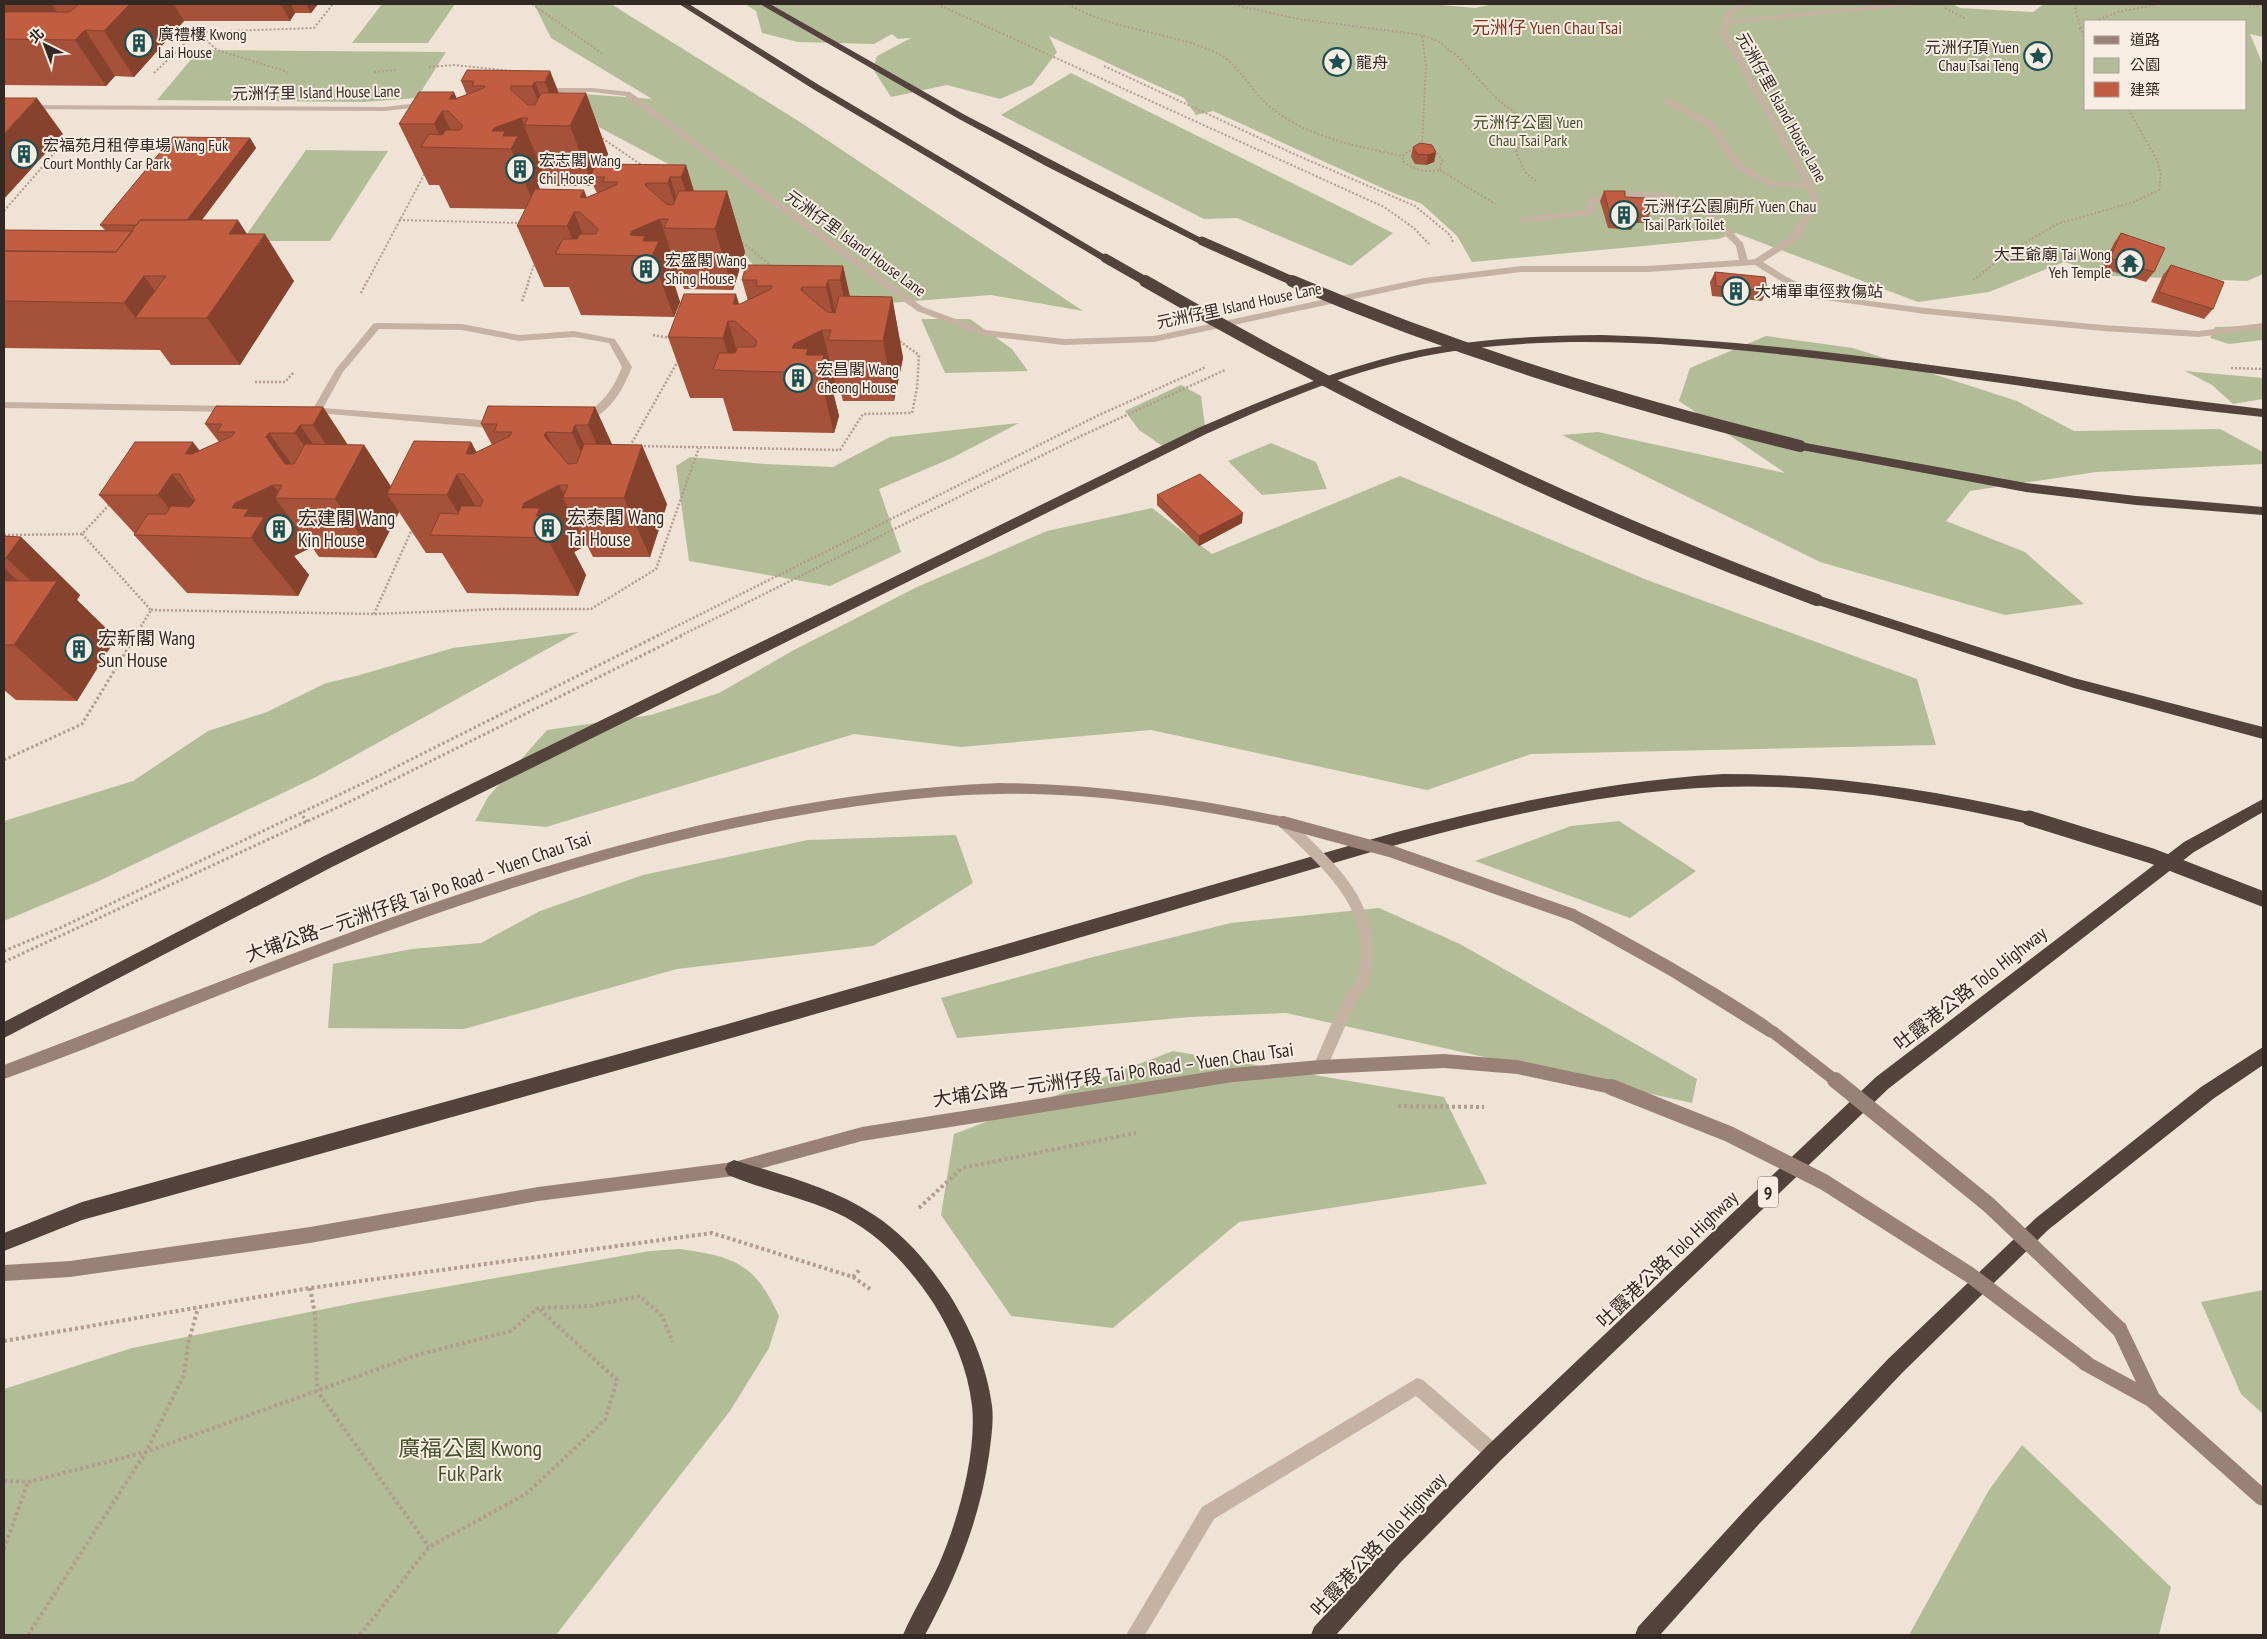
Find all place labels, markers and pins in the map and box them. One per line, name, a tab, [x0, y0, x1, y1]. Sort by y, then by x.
place label: 廣禮樓 Kwong Lai House	[158, 24, 247, 62]
building icon: 廣禮樓 Kwong Lai House	[124, 28, 154, 58]
place label: 元洲仔頂 Yuen Chau Tsai Teng	[1925, 37, 2019, 75]
place icon: 元洲仔頂 Yuen Chau Tsai Teng	[2023, 41, 2053, 71]
place icon: 龍舟	[1322, 47, 1352, 77]
place label: 龍舟	[1356, 52, 1388, 72]
place label: 宏福苑月租停車場 Wang Fuk Court Monthly Car Park	[43, 135, 229, 173]
building icon: 宏福苑月租停車場 Wang Fuk Court Monthly Car Park	[9, 139, 39, 169]
place label: 宏志閣 Wang Chi House	[539, 150, 621, 188]
building icon: 宏志閣 Wang Chi House	[505, 154, 535, 184]
place label: 元洲仔公園廁所 Yuen Chau Tsai Park Toilet	[1643, 196, 1816, 234]
building icon: 元洲仔公園廁所 Yuen Chau Tsai Park Toilet	[1609, 200, 1639, 230]
place label: 大王爺廟 Tai Wong Yeh Temple	[1994, 244, 2111, 282]
temple icon: 大王爺廟 Tai Wong Yeh Temple	[2115, 248, 2145, 278]
place label: 宏盛閣 Wang Shing House	[665, 250, 747, 288]
building icon: 宏盛閣 Wang Shing House	[631, 254, 661, 284]
building icon: 大埔單車徑救傷站	[1721, 276, 1751, 306]
place label: 大埔單車徑救傷站	[1755, 281, 1883, 301]
place label: 宏昌閣 Wang Cheong House	[817, 359, 899, 397]
building icon: 宏昌閣 Wang Cheong House	[783, 363, 813, 393]
place label: 宏泰閣 Wang Tai House	[567, 505, 664, 551]
place label: 宏建閣 Wang Kin House	[298, 506, 395, 552]
building icon: 宏泰閣 Wang Tai House	[533, 513, 563, 543]
building icon: 宏建閣 Wang Kin House	[264, 514, 294, 544]
place label: 宏新閣 Wang Sun House	[98, 626, 195, 672]
building icon: 宏新閣 Wang Sun House	[64, 634, 94, 664]

